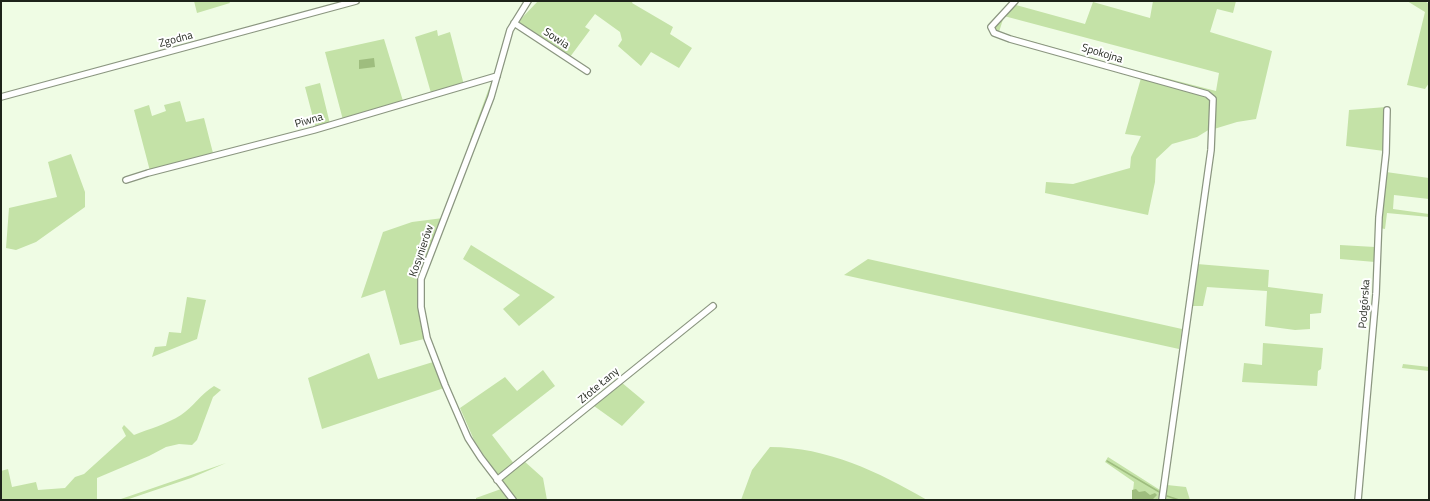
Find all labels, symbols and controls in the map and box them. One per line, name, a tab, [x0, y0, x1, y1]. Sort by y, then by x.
street label: Sowia	[541, 26, 571, 52]
street label: Zgodna	[158, 29, 194, 51]
street label: Spokojna	[1080, 42, 1124, 66]
street label: Piwna	[293, 111, 325, 131]
street label: Kosynierów	[407, 223, 437, 279]
street label: Podgórska	[1357, 279, 1373, 329]
street label: Złote Łany	[576, 365, 622, 407]

